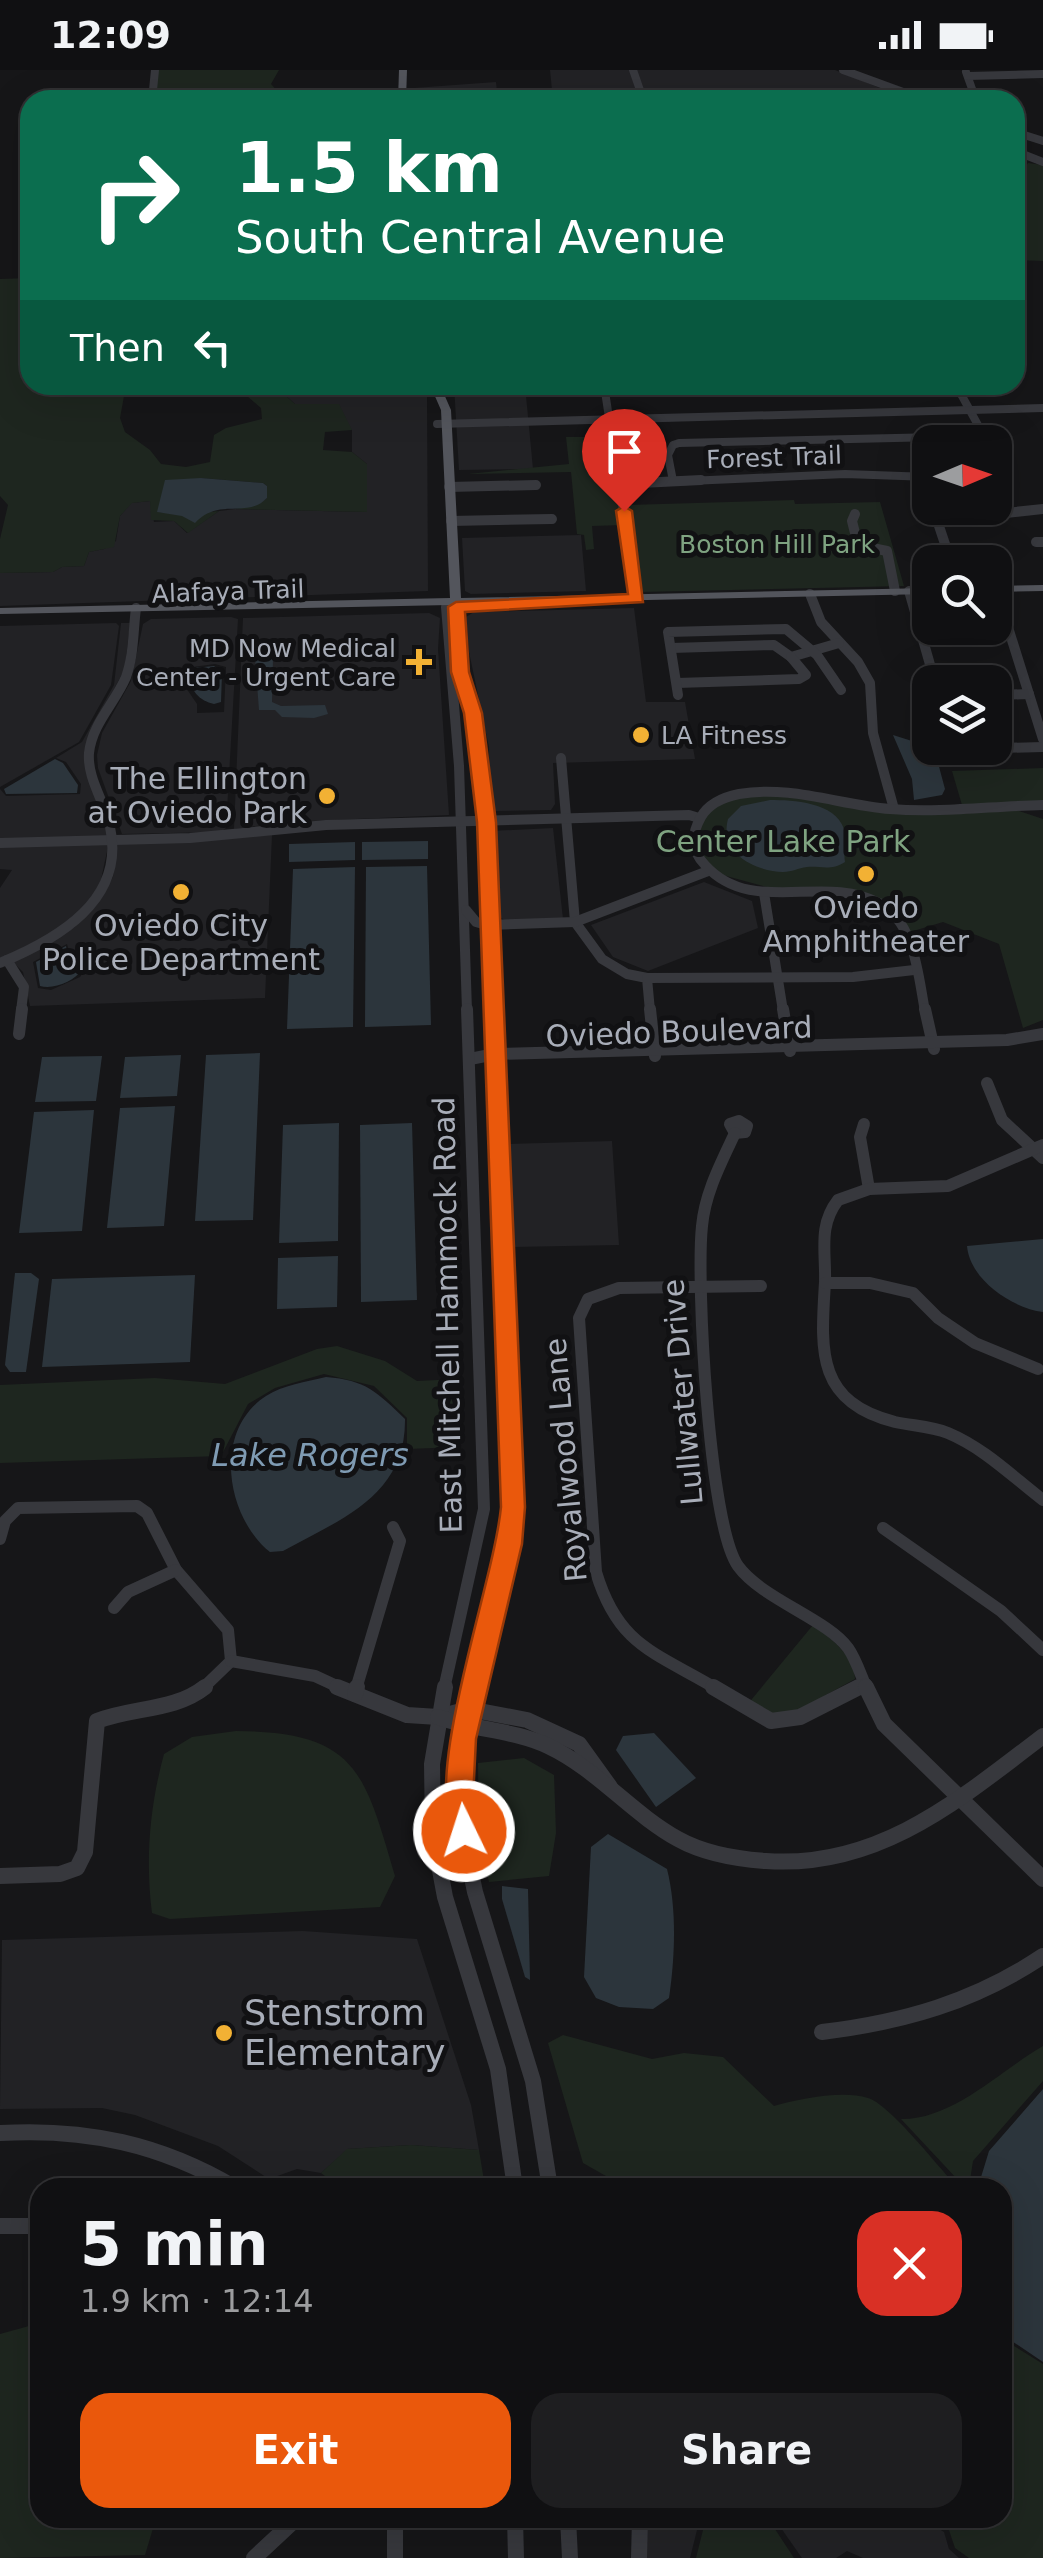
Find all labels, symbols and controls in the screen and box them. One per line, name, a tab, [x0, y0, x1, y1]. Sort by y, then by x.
text: 12:09	[50, 13, 171, 57]
text: 1.5 km	[235, 127, 503, 209]
icon: right	[70, 130, 200, 260]
text: South Central Avenue	[235, 211, 725, 264]
icon: left	[185, 320, 240, 375]
text: Then	[70, 326, 165, 370]
pin	[582, 409, 667, 512]
icon: arrive	[597, 424, 652, 479]
north arrow	[912, 425, 1012, 525]
map controls	[912, 425, 1012, 765]
street label: Forest Trail	[706, 441, 842, 474]
park label: Boston Hill Park	[679, 530, 876, 559]
button: search	[912, 545, 1012, 645]
street label: Alafaya Trail	[151, 574, 305, 609]
place label: MD Now Medical Center - Urgent Care	[136, 634, 396, 692]
marker: MD Now Medical Center - Urgent Care	[406, 649, 432, 675]
button: layers	[912, 665, 1012, 765]
place label: LA Fitness	[661, 721, 787, 750]
marker: LA Fitness	[630, 724, 652, 746]
place label: The Ellington at Oviedo Park	[87, 761, 308, 830]
marker: The Ellington at Oviedo Park	[316, 785, 338, 807]
park label: Center Lake Park	[656, 824, 911, 859]
marker: Oviedo Amphitheater	[855, 863, 877, 885]
marker: Oviedo City Police Department	[170, 881, 192, 903]
place label: Oviedo Amphitheater	[763, 890, 970, 959]
place label: Oviedo City Police Department	[42, 908, 320, 977]
street label: Oviedo Boulevard	[545, 1009, 813, 1054]
street label: East Mitchell Hammock Road	[426, 1096, 469, 1534]
street label: Lullwater Drive	[655, 1278, 710, 1507]
street label: Royalwood Lane	[537, 1337, 594, 1583]
water label: Lake Rogers	[211, 1436, 409, 1474]
position arrow	[412, 1779, 516, 1883]
place label: Stenstrom Elementary	[244, 1993, 445, 2073]
marker: Stenstrom Elementary	[213, 2022, 235, 2044]
text: 5 min	[80, 2209, 268, 2279]
button: close	[857, 2211, 962, 2316]
text: 1.9 km · 12:14	[80, 2282, 314, 2320]
button: Exit	[80, 2393, 511, 2508]
button: Share	[531, 2393, 962, 2508]

